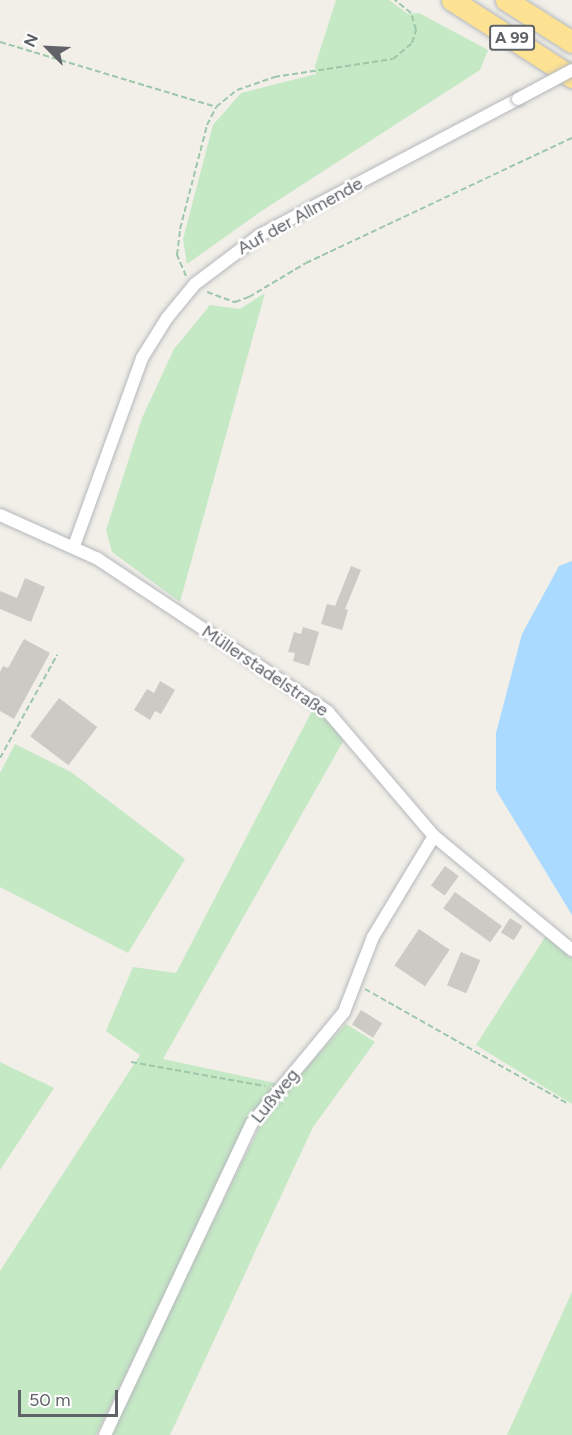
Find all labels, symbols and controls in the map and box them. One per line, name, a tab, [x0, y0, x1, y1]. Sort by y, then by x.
north arrow	[18, 18, 78, 78]
road number: A 99	[488, 25, 536, 51]
text: N	[20, 31, 42, 50]
street label: Auf der Allmende	[234, 173, 366, 259]
street label: Müllerstadelstraße	[198, 621, 332, 721]
street label: Lußweg	[247, 1064, 303, 1128]
scale bar	[21, 1378, 122, 1416]
text: 50 m	[29, 1389, 71, 1411]

